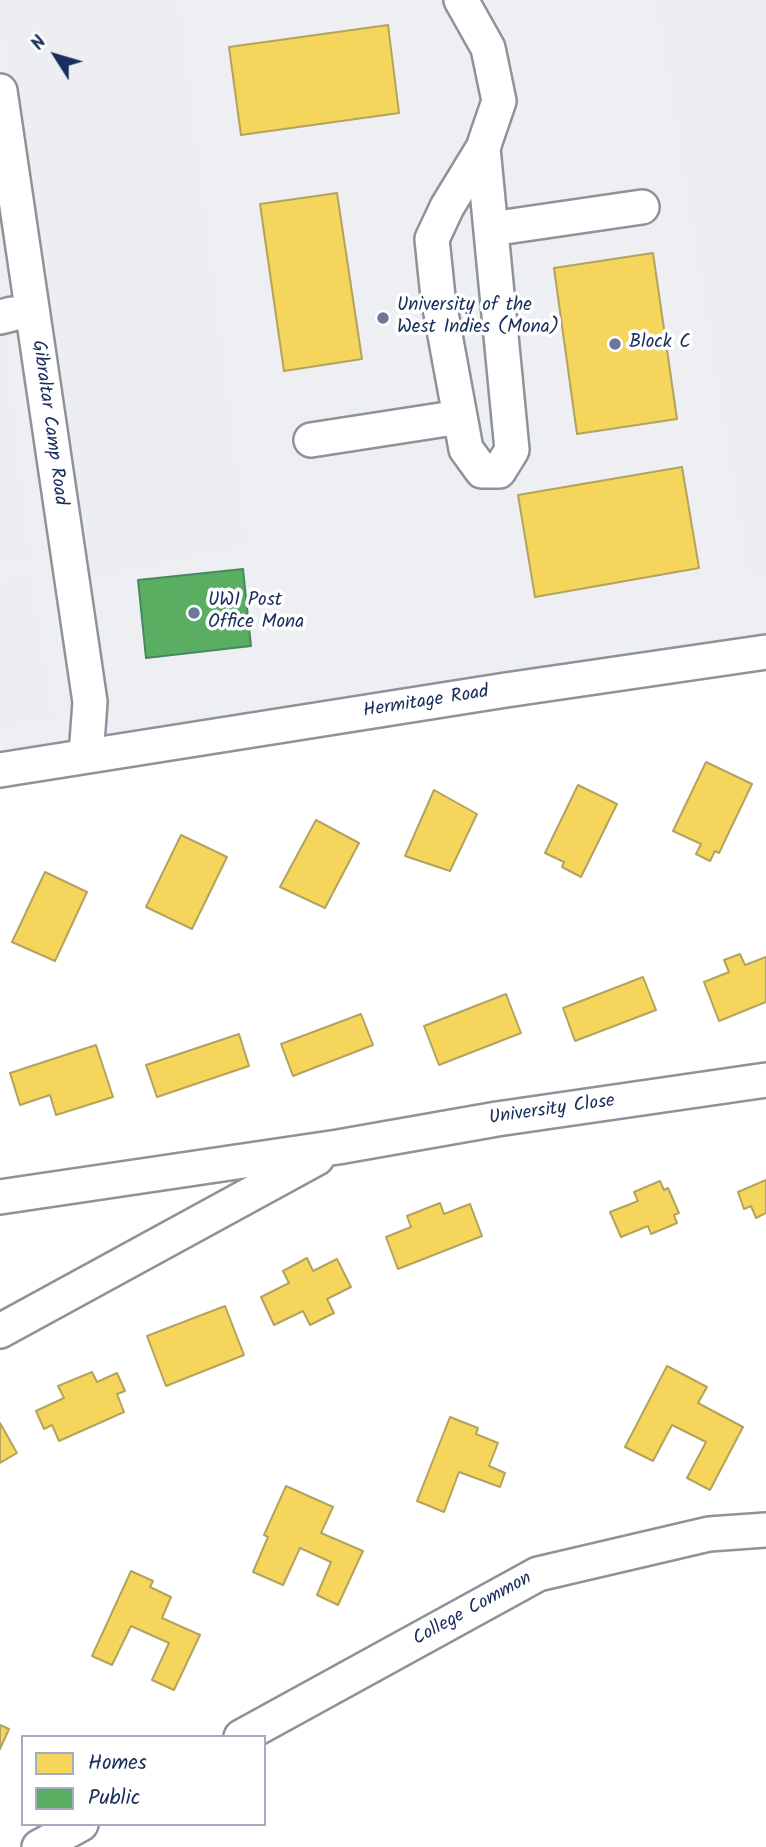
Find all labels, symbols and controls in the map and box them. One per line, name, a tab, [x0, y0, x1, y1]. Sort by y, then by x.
north arrow	[21, 21, 91, 91]
text: N	[24, 30, 55, 57]
place label: University of the West Indies (Mona)	[397, 296, 559, 340]
marker: University of the West Indies (Mona)	[375, 310, 391, 326]
place label: Block C	[629, 333, 691, 355]
marker: Block C	[607, 336, 623, 352]
street label: Gibraltar Camp Road	[25, 339, 71, 507]
place label: UWI Post Office Mona	[208, 591, 304, 635]
marker: UWI Post Office Mona	[186, 605, 202, 621]
street label: Hermitage Road	[362, 682, 490, 724]
street label: University Close	[488, 1091, 616, 1131]
street label: College Common	[410, 1568, 536, 1652]
legend	[21, 1735, 266, 1826]
text: Homes	[88, 1747, 147, 1780]
text: Public	[88, 1782, 140, 1815]

